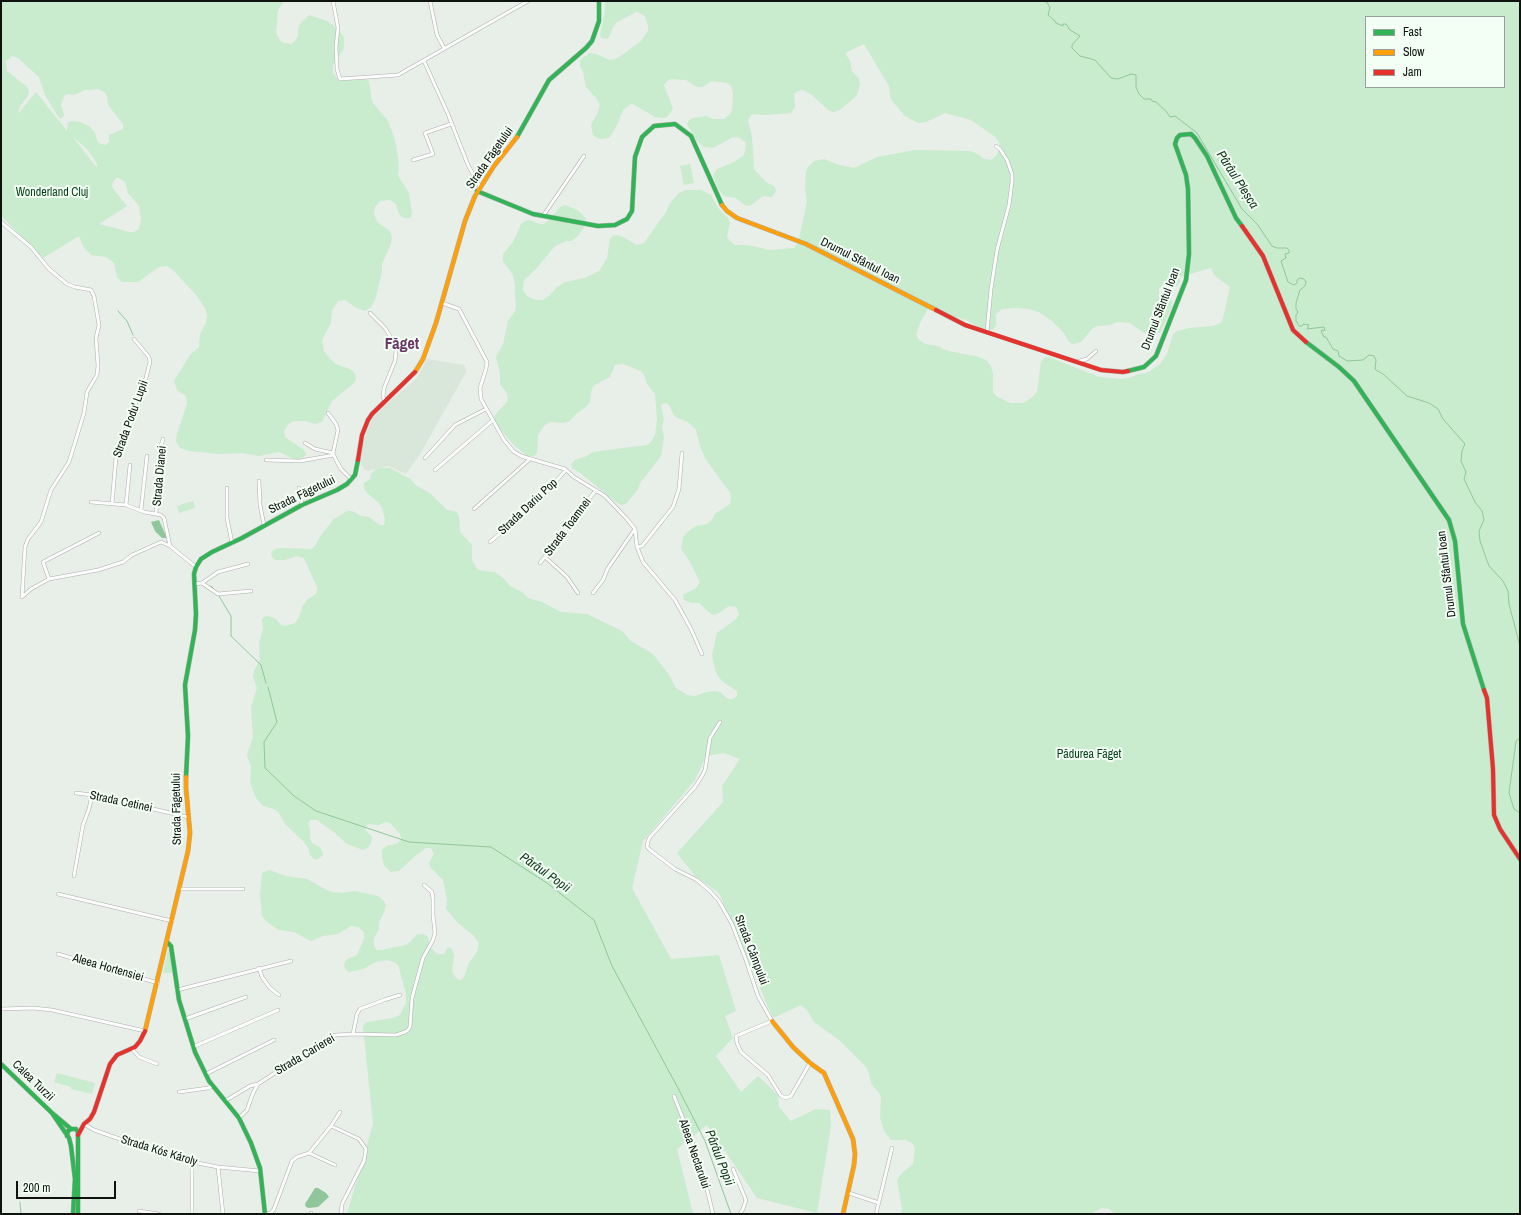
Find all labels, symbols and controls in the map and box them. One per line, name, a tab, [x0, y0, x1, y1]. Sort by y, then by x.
legend	[1365, 16, 1505, 88]
text: Fast	[1403, 24, 1422, 40]
text: Slow	[1403, 44, 1424, 60]
text: Jam	[1403, 64, 1422, 80]
street label: Strada Făgetului	[463, 124, 517, 192]
water label: Pârâul Pleșca	[1213, 148, 1261, 212]
park label: Wonderland Cluj	[16, 186, 88, 200]
street label: Drumul Sfântul Ioan	[818, 235, 902, 287]
street label: Drumul Sfântul Ioan	[1139, 266, 1183, 352]
district label: Făget	[385, 335, 419, 355]
street label: Strada Podu' Lupii	[110, 378, 152, 460]
street label: Strada Dianei	[150, 445, 170, 507]
street label: Strada Făgetului	[266, 473, 338, 517]
street label: Strada Dariu Pop	[495, 476, 561, 538]
street label: Strada Toamnei	[541, 495, 595, 559]
street label: Drumul Sfântul Ioan	[1435, 530, 1459, 618]
park label: Pădurea Făget	[1057, 748, 1121, 762]
street label: Strada Făgetului	[169, 773, 185, 845]
street label: Strada Cetinei	[88, 788, 154, 816]
water label: Pârâul Popii	[516, 850, 574, 896]
street label: Strada Câmpului	[731, 913, 771, 987]
street label: Aleea Hortensiei	[71, 951, 145, 985]
street label: Strada Carierei	[272, 1032, 338, 1078]
street label: Calea Turzii	[9, 1057, 57, 1105]
street label: Aleea Nectarului	[675, 1117, 713, 1191]
water label: Pârâul Popii	[701, 1128, 737, 1188]
street label: Strada Kós Károly	[119, 1133, 199, 1169]
scale bar	[18, 1173, 118, 1199]
text: 200 m	[23, 1180, 50, 1196]

